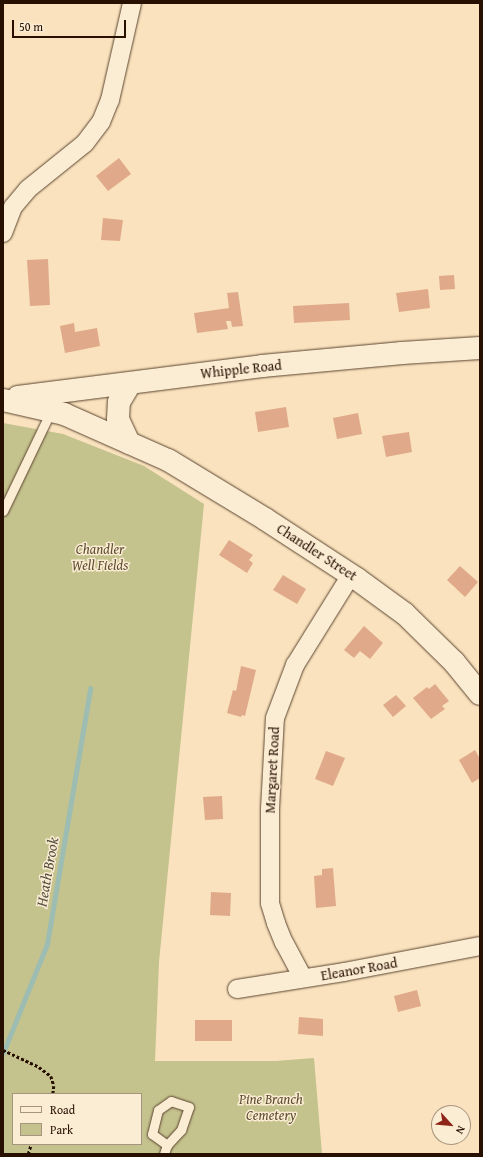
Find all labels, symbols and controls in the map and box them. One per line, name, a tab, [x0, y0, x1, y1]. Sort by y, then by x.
scale bar	[14, 12, 128, 38]
text: 50 m	[19, 18, 43, 35]
street label: Whipple Road	[200, 356, 282, 382]
street label: Chandler Street	[274, 520, 360, 584]
park label: Chandler Well Fields	[72, 541, 128, 574]
street label: Margaret Road	[261, 726, 283, 814]
water label: Heath Brook	[32, 836, 62, 908]
street label: Eleanor Road	[319, 954, 399, 984]
park label: Pine Branch Cemetery	[239, 1091, 303, 1124]
legend	[12, 1093, 142, 1145]
text: Road	[50, 1101, 75, 1118]
north arrow	[431, 1105, 471, 1145]
text: Park	[50, 1121, 73, 1138]
text: N	[452, 1123, 470, 1137]

